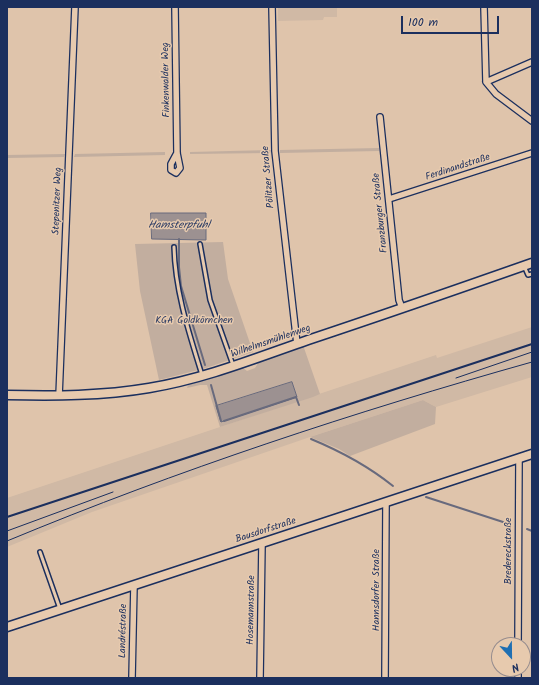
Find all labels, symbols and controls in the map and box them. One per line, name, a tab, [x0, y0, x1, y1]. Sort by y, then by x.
scale bar	[403, 8, 501, 34]
text: 100 m	[408, 13, 438, 32]
street label: Finkenwalder Weg	[160, 42, 174, 118]
street label: Pölitzer Straße	[260, 145, 278, 209]
street label: Ferdinandstraße	[424, 152, 492, 184]
street label: Stepenitzer Weg	[51, 167, 65, 235]
street label: Franzburger Straße	[371, 172, 391, 254]
water label: Hamsterpfuhl	[148, 219, 210, 233]
park label: KGA Goldkörnchen	[155, 315, 233, 327]
street label: Wilhelmsmühlenweg	[230, 323, 312, 361]
street label: Bausdorfstraße	[234, 516, 298, 546]
street label: Bredereckstraße	[503, 517, 515, 585]
street label: Hannsdorfer Straße	[371, 549, 383, 631]
street label: Hosemannstraße	[245, 575, 259, 645]
street label: Landréstraße	[118, 604, 130, 658]
north arrow	[491, 637, 531, 677]
text: N	[509, 658, 522, 677]

